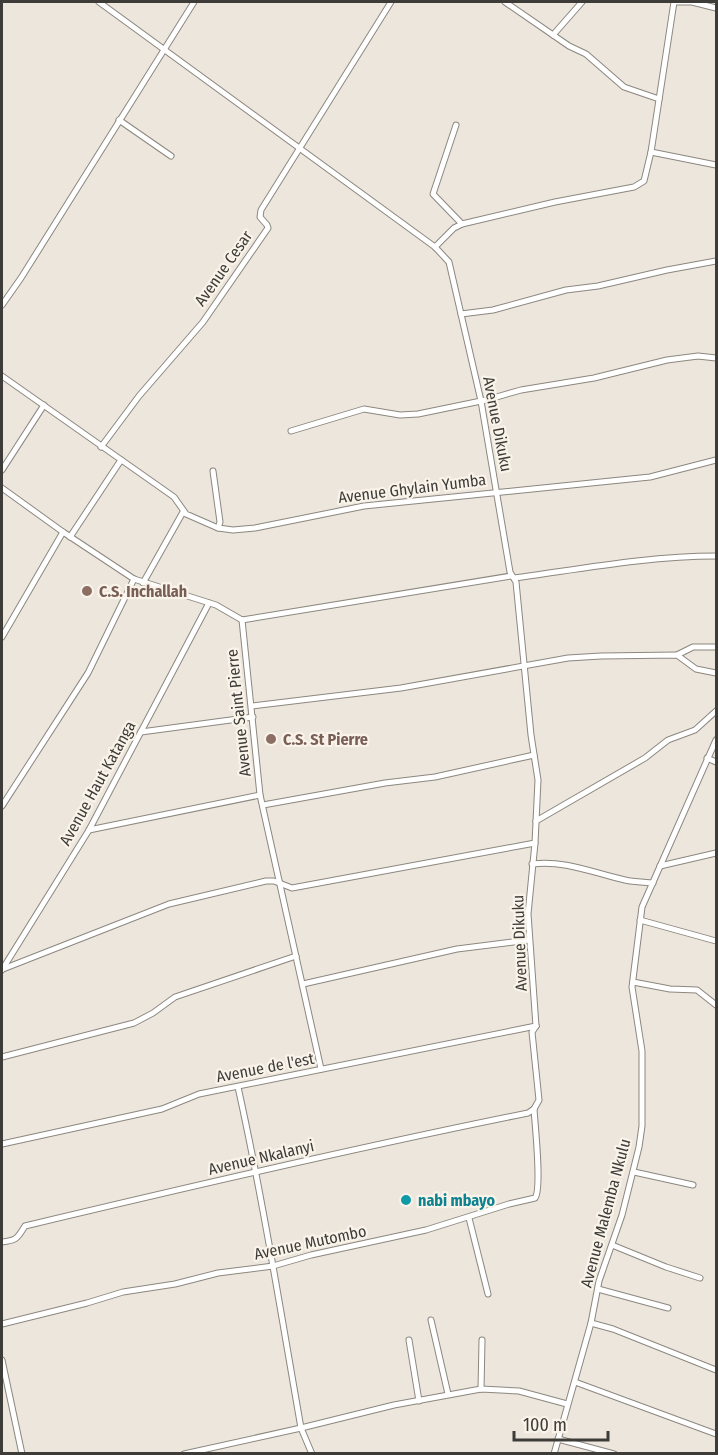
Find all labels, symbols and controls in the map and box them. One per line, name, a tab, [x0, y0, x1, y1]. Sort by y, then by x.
street label: Avenue Cesar	[190, 227, 257, 310]
street label: Avenue Dikuku	[479, 375, 516, 473]
street label: Avenue Ghylain Yumba	[337, 470, 487, 507]
place label: C.S. Inchallah	[99, 582, 187, 601]
marker: C.S. Inchallah	[80, 584, 94, 598]
street label: Avenue Saint Pierre	[222, 648, 255, 778]
street label: Avenue Haut Katanga	[55, 718, 140, 849]
place label: C.S. St Pierre	[283, 730, 368, 749]
marker: C.S. St Pierre	[264, 732, 278, 746]
street label: Avenue Dikuku	[508, 894, 531, 992]
street label: Avenue de l'est	[215, 1049, 316, 1086]
street label: Avenue Nkalanyi	[206, 1136, 316, 1179]
street label: Avenue Malemba Nkulu	[576, 1137, 634, 1290]
place label: nabi mbayo	[418, 1191, 495, 1210]
marker: nabi mbayo	[399, 1193, 413, 1207]
street label: Avenue Mutombo	[252, 1221, 368, 1264]
scale bar	[514, 1404, 608, 1442]
text: 100 m	[523, 1414, 567, 1436]

